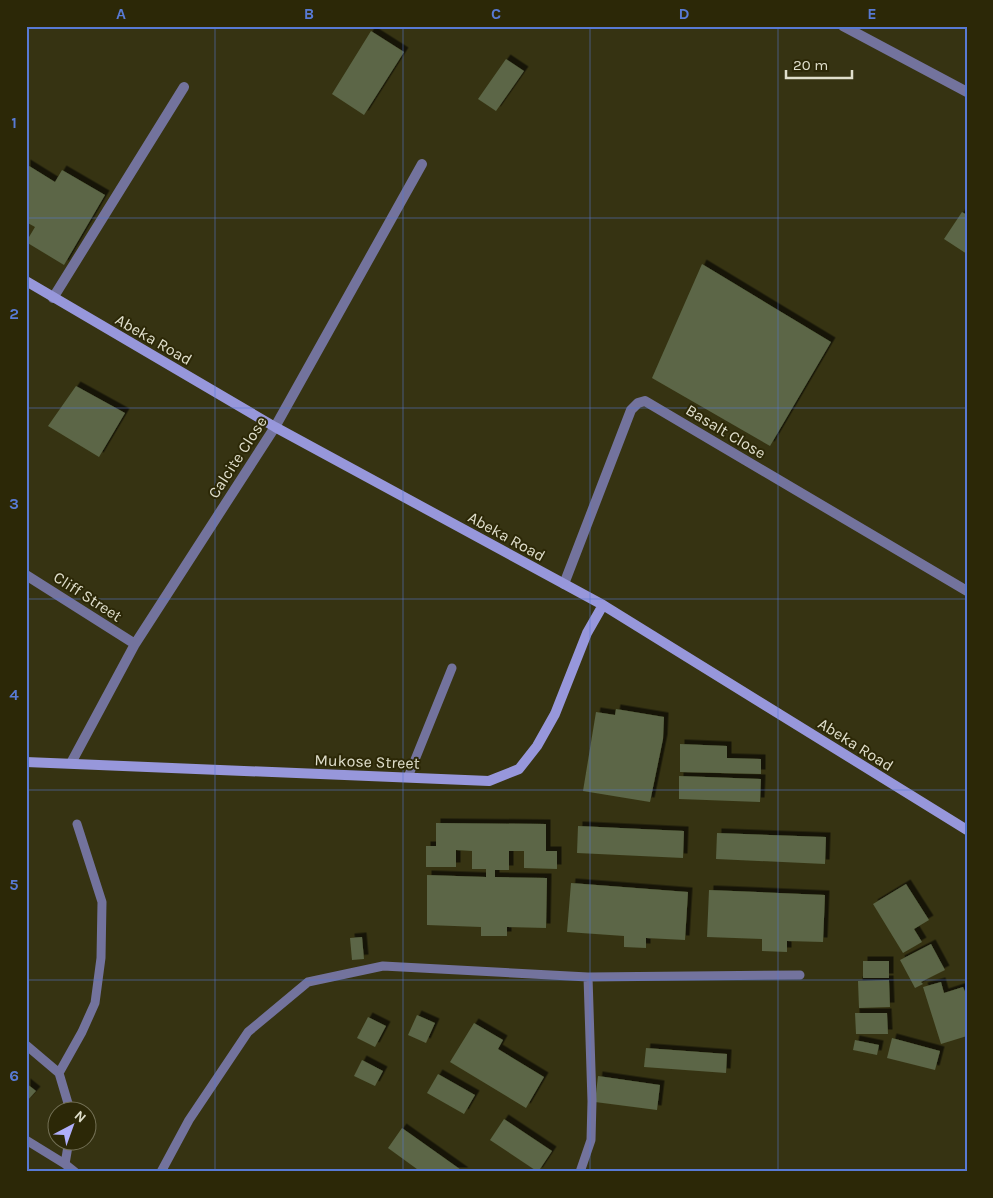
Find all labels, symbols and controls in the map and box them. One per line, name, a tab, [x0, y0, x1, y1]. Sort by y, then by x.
text: A	[116, 4, 126, 23]
text: B	[304, 4, 314, 23]
text: C	[491, 4, 501, 23]
text: D	[679, 4, 690, 23]
text: E	[867, 4, 877, 23]
scale bar	[786, 48, 852, 80]
text: 20 m	[793, 56, 828, 74]
text: 1	[11, 113, 17, 132]
text: 2	[9, 304, 19, 323]
street label: Abeka Road	[112, 310, 195, 369]
street label: Basalt Close	[682, 400, 769, 463]
street label: Calcite Close	[204, 413, 271, 502]
text: 3	[9, 494, 19, 513]
street label: Abeka Road	[465, 507, 549, 565]
street label: Cliff Street	[50, 567, 126, 626]
text: 4	[9, 685, 19, 704]
street label: Abeka Road	[815, 714, 897, 775]
street label: Mukose Street	[314, 750, 420, 773]
text: 5	[9, 875, 19, 894]
text: 6	[9, 1066, 19, 1085]
north arrow	[48, 1100, 98, 1150]
text: N	[71, 1107, 90, 1126]

